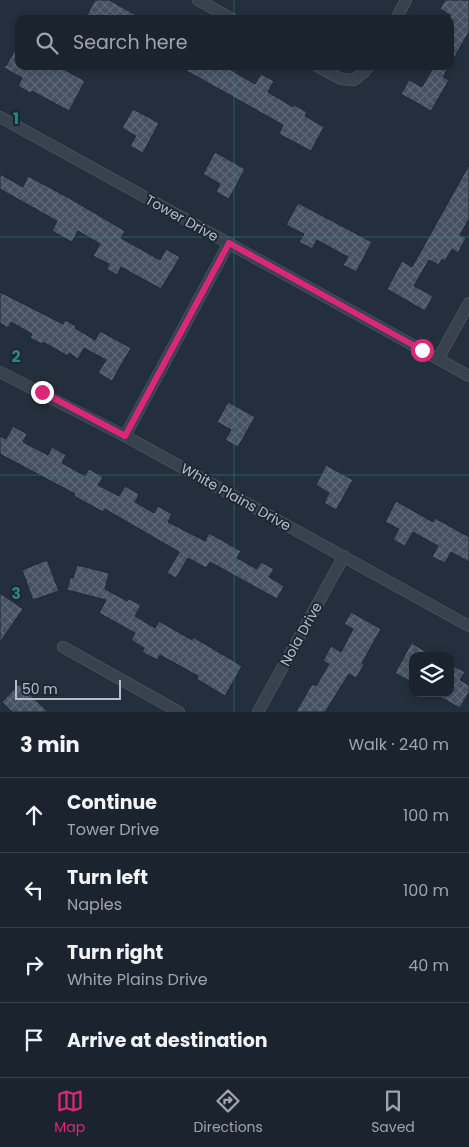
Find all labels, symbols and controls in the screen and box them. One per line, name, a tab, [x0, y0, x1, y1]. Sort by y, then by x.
search box	[15, 15, 454, 70]
icon: search	[33, 29, 61, 57]
text: Search here	[73, 29, 187, 56]
text: 1	[13, 107, 19, 130]
street label: Tower Drive	[142, 190, 222, 246]
route start	[411, 339, 434, 362]
text: 2	[11, 345, 21, 368]
route end	[31, 381, 54, 404]
street label: White Plains Drive	[177, 458, 295, 536]
text: 3	[11, 582, 21, 605]
street label: Nola Drive	[275, 598, 327, 670]
map controls	[409, 652, 454, 697]
button: layers	[409, 652, 454, 697]
scale bar	[15, 677, 121, 700]
text: 50 m	[22, 679, 58, 699]
text: 3 min	[20, 730, 80, 759]
text: Walk · 240 m	[348, 733, 449, 756]
text: Continue	[67, 789, 157, 816]
icon: ahead	[20, 801, 48, 829]
text: 100 m	[403, 804, 449, 827]
text: Tower Drive	[67, 818, 159, 841]
text: Turn left	[67, 864, 148, 891]
icon: left	[20, 876, 48, 904]
text: 100 m	[403, 879, 449, 902]
text: Naples	[67, 893, 122, 916]
text: Turn right	[67, 939, 163, 966]
icon: right	[20, 951, 48, 979]
text: 40 m	[408, 954, 449, 977]
text: White Plains Drive	[67, 968, 208, 991]
icon: arrive	[20, 1026, 48, 1054]
text: Arrive at destination	[67, 1027, 268, 1054]
tab: Map	[54, 1087, 85, 1138]
tab: Directions	[193, 1087, 263, 1138]
tab: Saved	[371, 1087, 415, 1138]

